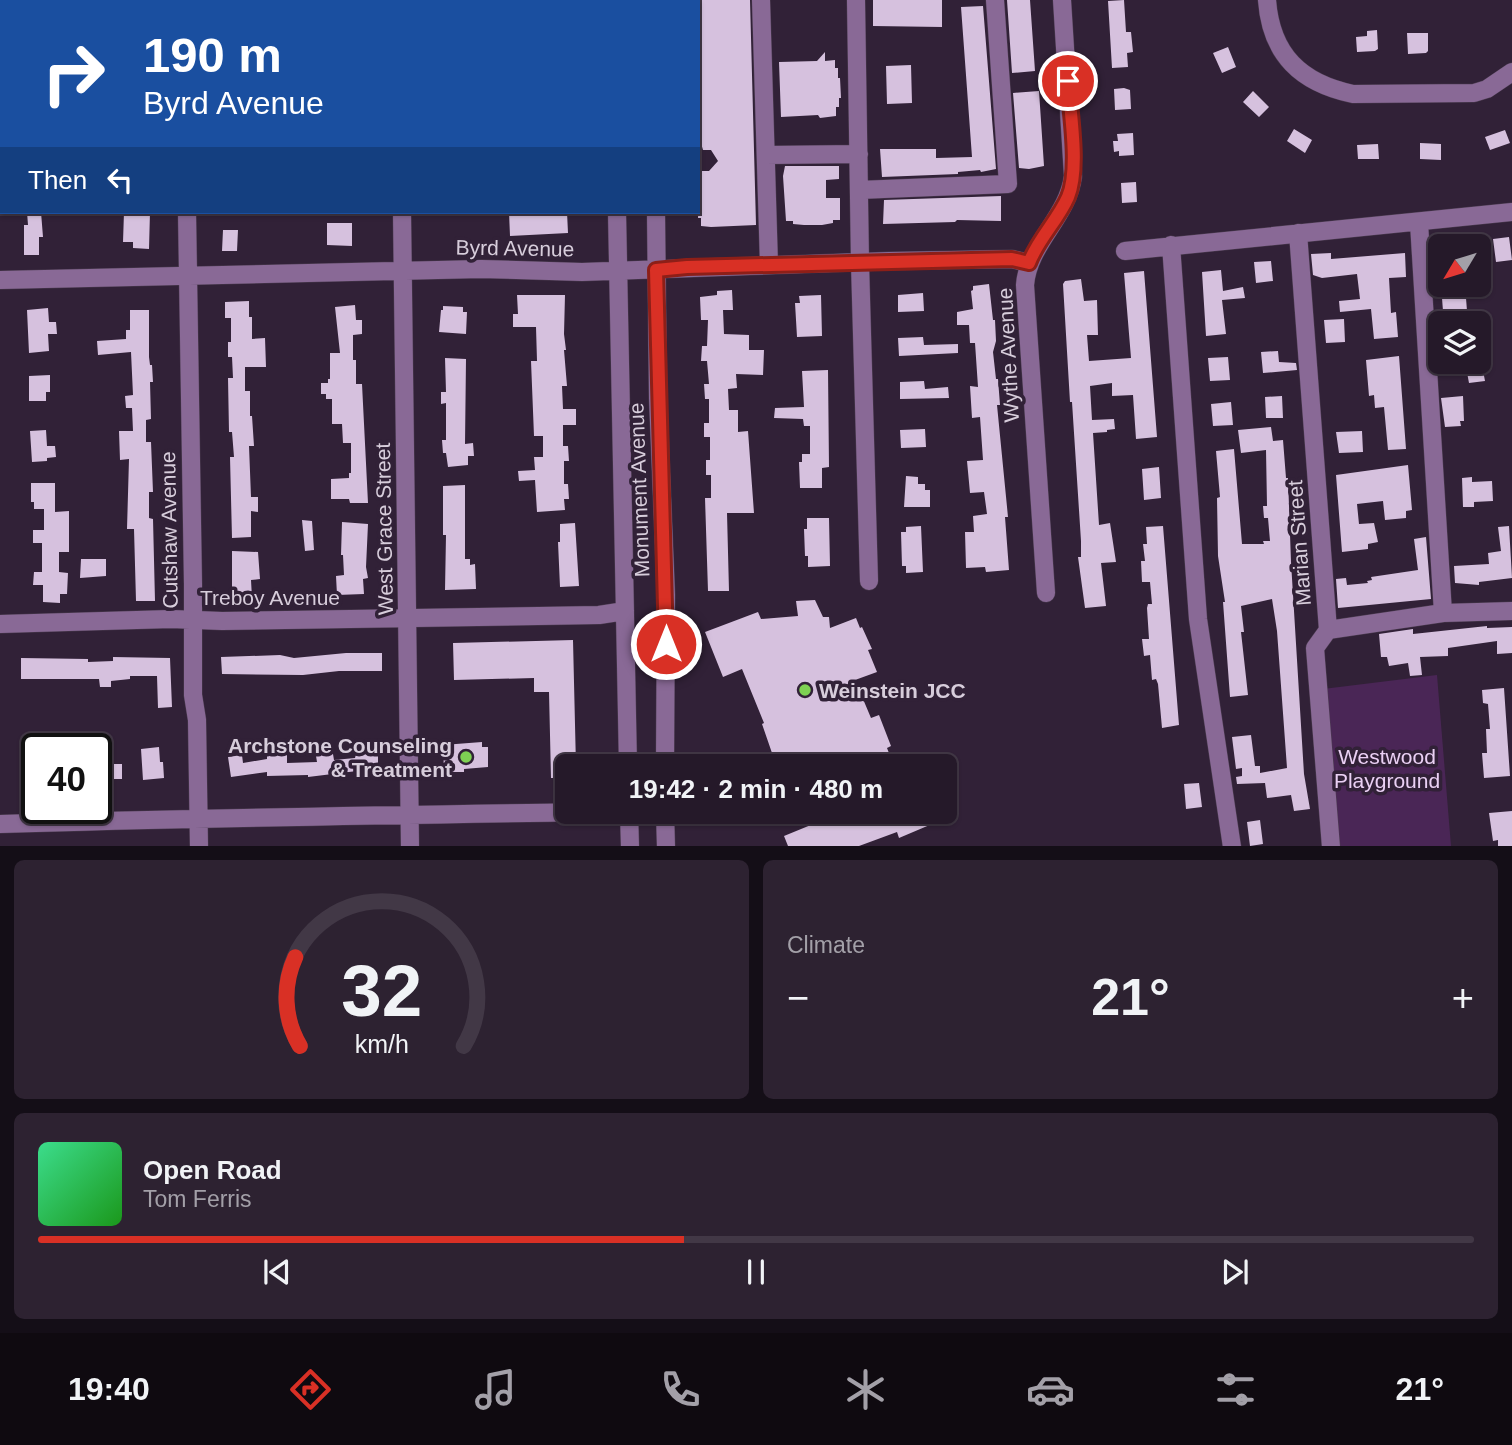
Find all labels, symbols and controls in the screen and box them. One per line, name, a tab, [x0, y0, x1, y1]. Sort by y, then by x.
icon: right	[28, 28, 119, 119]
text: 190 m	[143, 28, 282, 82]
pin	[1038, 51, 1098, 111]
icon: arrive	[1049, 62, 1087, 100]
text: Byrd Avenue	[143, 85, 324, 121]
icon: left	[101, 161, 139, 199]
text: Then	[28, 165, 87, 195]
north arrow	[1428, 234, 1491, 298]
map controls	[1428, 234, 1491, 374]
street label: Byrd Avenue	[455, 235, 575, 261]
street label: Wythe Avenue	[993, 287, 1023, 423]
button: layers	[1428, 311, 1491, 374]
street label: Monument Avenue	[624, 402, 654, 578]
street label: West Grace Street	[371, 442, 397, 615]
street label: Cutshaw Avenue	[156, 451, 182, 609]
street label: Marian Street	[1283, 479, 1315, 607]
street label: Treboy Avenue	[200, 586, 340, 609]
position arrow	[629, 607, 703, 681]
place label: Weinstein JCC	[819, 679, 966, 702]
marker: Weinstein JCC	[797, 682, 813, 698]
speed limit sign: 40	[21, 733, 112, 824]
place label: Archstone Counseling & Treatment	[228, 734, 452, 781]
park label: Westwood Playground	[1334, 745, 1440, 792]
marker: Archstone Counseling & Treatment	[458, 749, 474, 765]
text: 19:42 · 2 min · 480 m	[629, 774, 883, 804]
text: Climate	[787, 932, 865, 958]
text: 32	[341, 950, 422, 1031]
text: 21°	[1091, 968, 1170, 1026]
text: −	[787, 977, 809, 1019]
text: +	[1452, 977, 1474, 1019]
text: km/h	[354, 1029, 409, 1057]
text: Open Road	[143, 1155, 282, 1185]
text: Tom Ferris	[143, 1186, 252, 1212]
icon: previous	[258, 1253, 296, 1291]
icon: pause	[737, 1253, 775, 1291]
icon: next	[1216, 1253, 1254, 1291]
icon: directions	[286, 1365, 335, 1414]
icon: music	[471, 1365, 520, 1414]
icon: phone	[656, 1365, 705, 1414]
icon: climate	[841, 1365, 890, 1414]
icon: car	[1026, 1365, 1075, 1414]
icon: filters	[1211, 1365, 1260, 1414]
text: 19:40	[68, 1371, 150, 1407]
text: 21°	[1396, 1371, 1444, 1407]

